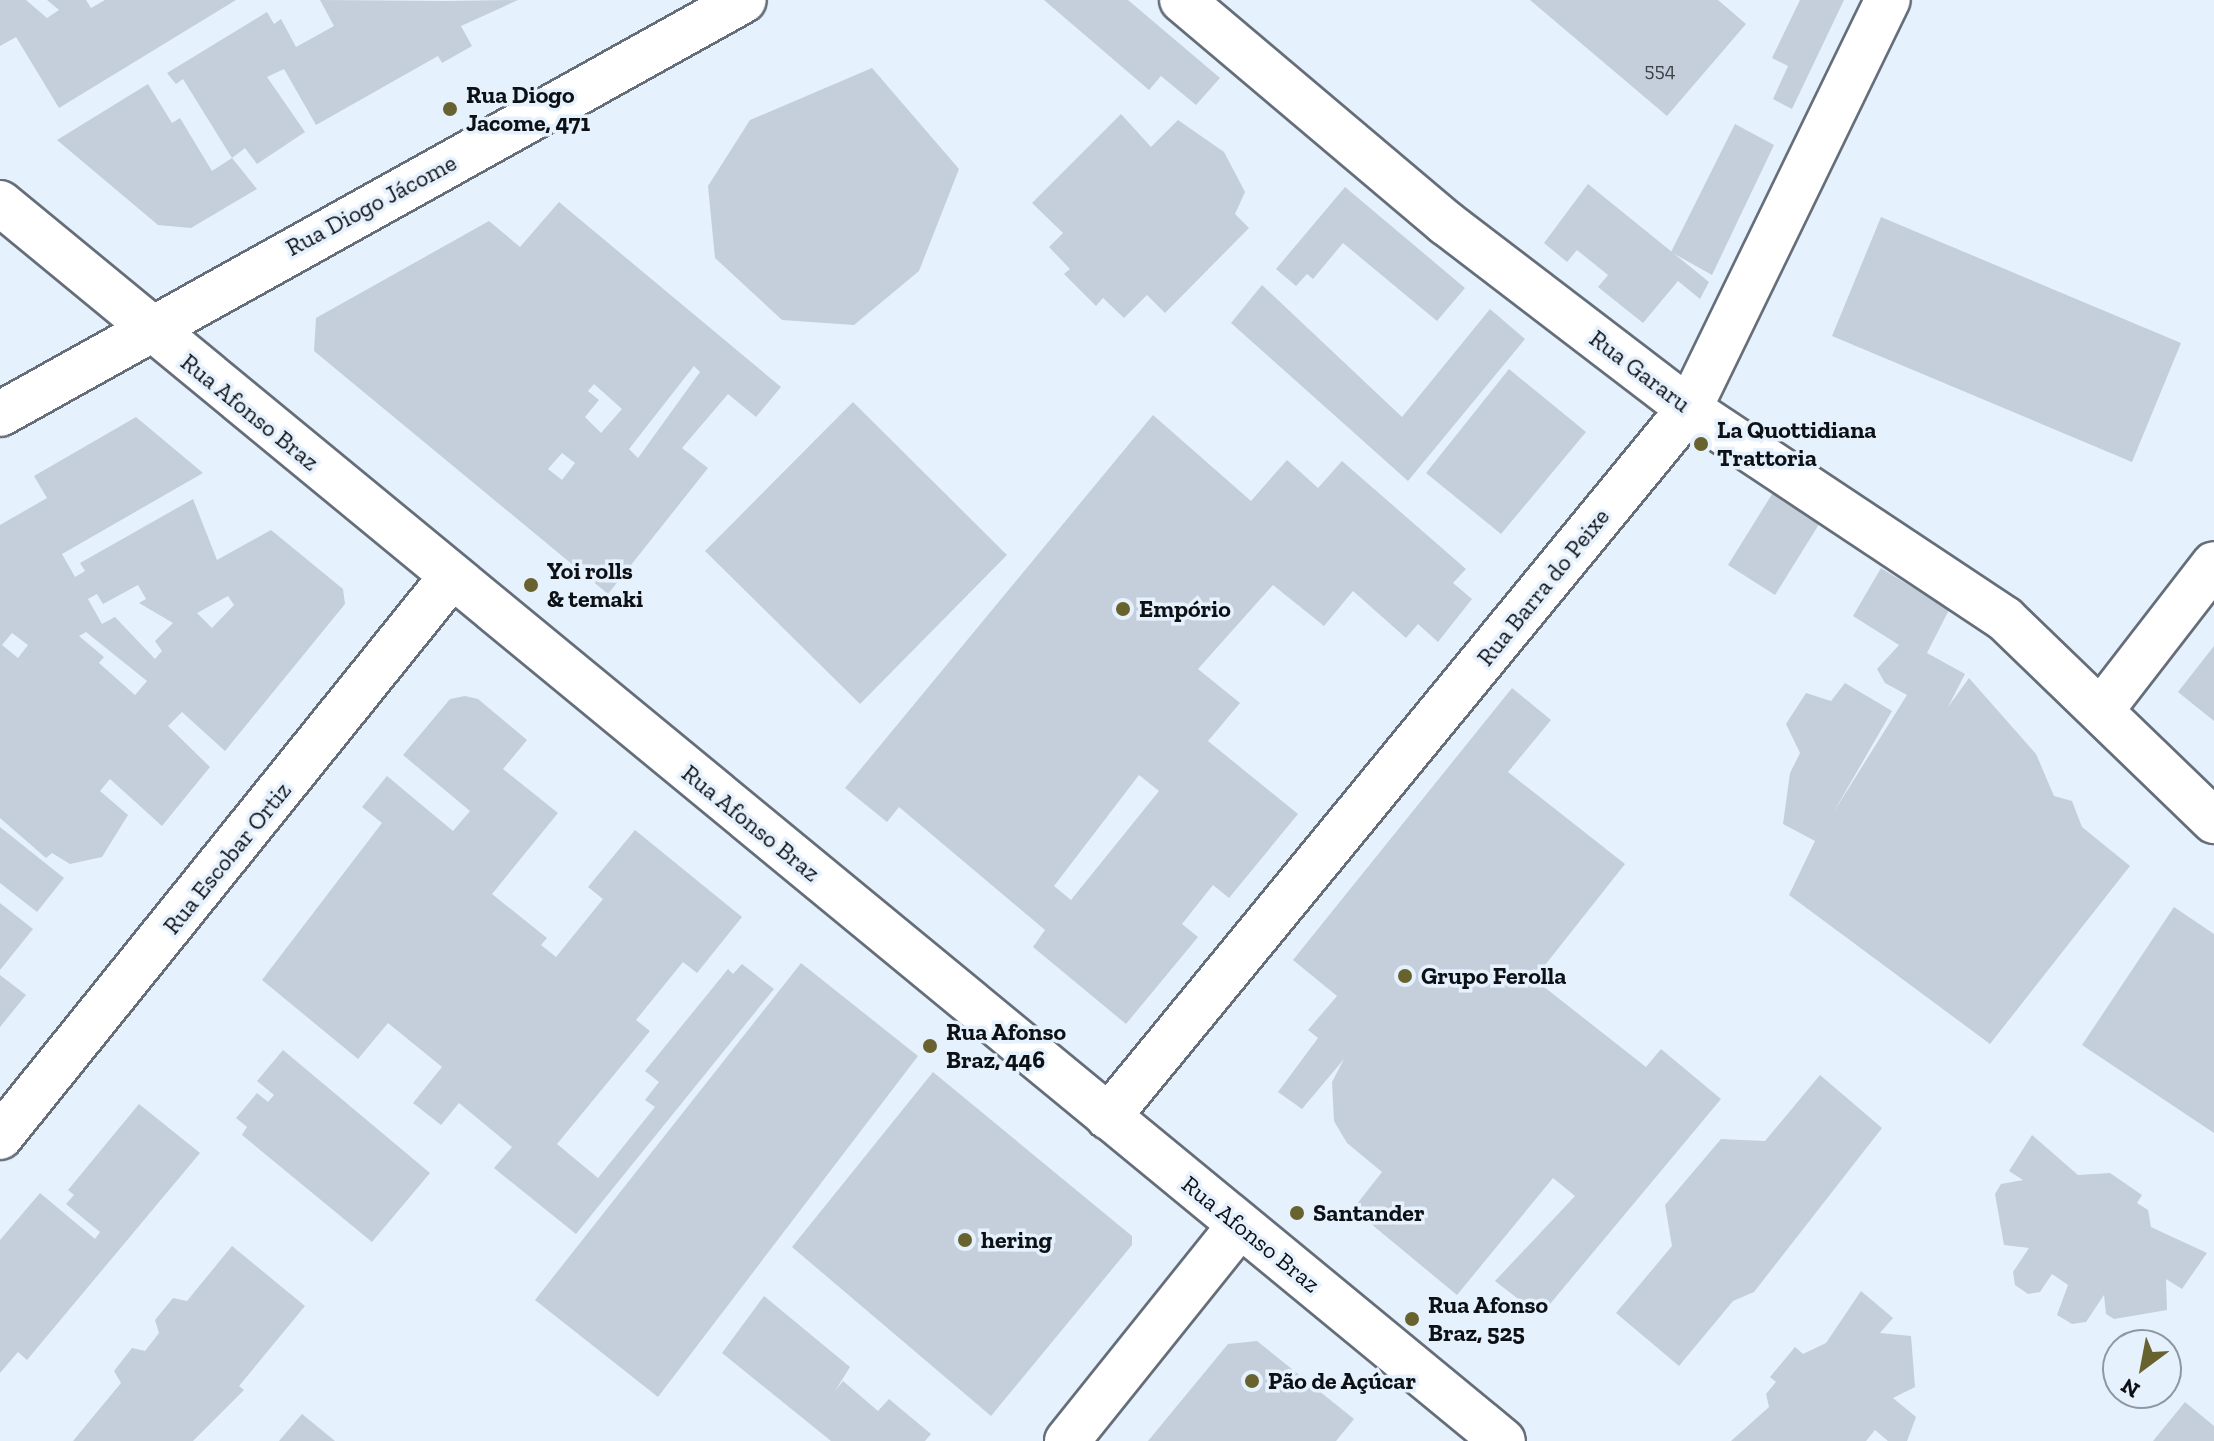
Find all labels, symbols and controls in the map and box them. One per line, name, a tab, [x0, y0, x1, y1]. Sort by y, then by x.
house number: 554	[1644, 58, 1676, 82]
place label: Rua Diogo Jacome, 471	[466, 81, 590, 137]
marker: Rua Diogo Jacome, 471	[441, 100, 459, 118]
street label: Rua Diogo Jácome	[281, 148, 461, 262]
street label: Rua Gararu	[1584, 324, 1696, 418]
street label: Rua Afonso Braz	[175, 347, 325, 477]
place label: La Quottidiana Trattoria	[1717, 416, 1877, 472]
marker: La Quottidiana Trattoria	[1692, 435, 1710, 453]
street label: Rua Barra do Peixe	[1471, 503, 1615, 671]
place label: Yoi rolls & temaki	[547, 557, 643, 613]
marker: Yoi rolls & temaki	[522, 576, 540, 594]
place label: Empório	[1139, 595, 1231, 623]
marker: Empório	[1114, 600, 1132, 618]
street label: Rua Afonso Braz	[676, 758, 826, 888]
street label: Rua Escobar Ortiz	[157, 776, 297, 940]
place label: Grupo Ferolla	[1421, 962, 1567, 990]
marker: Grupo Ferolla	[1396, 967, 1414, 985]
place label: Rua Afonso Braz, 446	[946, 1018, 1067, 1074]
marker: Rua Afonso Braz, 446	[921, 1037, 939, 1055]
street label: Rua Afonso Braz	[1176, 1169, 1326, 1299]
place label: Santander	[1313, 1199, 1425, 1227]
marker: Santander	[1288, 1204, 1306, 1222]
place label: hering	[981, 1226, 1052, 1254]
marker: hering	[956, 1231, 974, 1249]
place label: Rua Afonso Braz, 525	[1428, 1291, 1549, 1347]
marker: Rua Afonso Braz, 525	[1403, 1310, 1421, 1328]
north arrow	[2102, 1329, 2182, 1409]
place label: Pão de Açúcar	[1268, 1367, 1417, 1395]
marker: Pão de Açúcar	[1243, 1372, 1261, 1390]
text: N	[2116, 1372, 2144, 1404]

